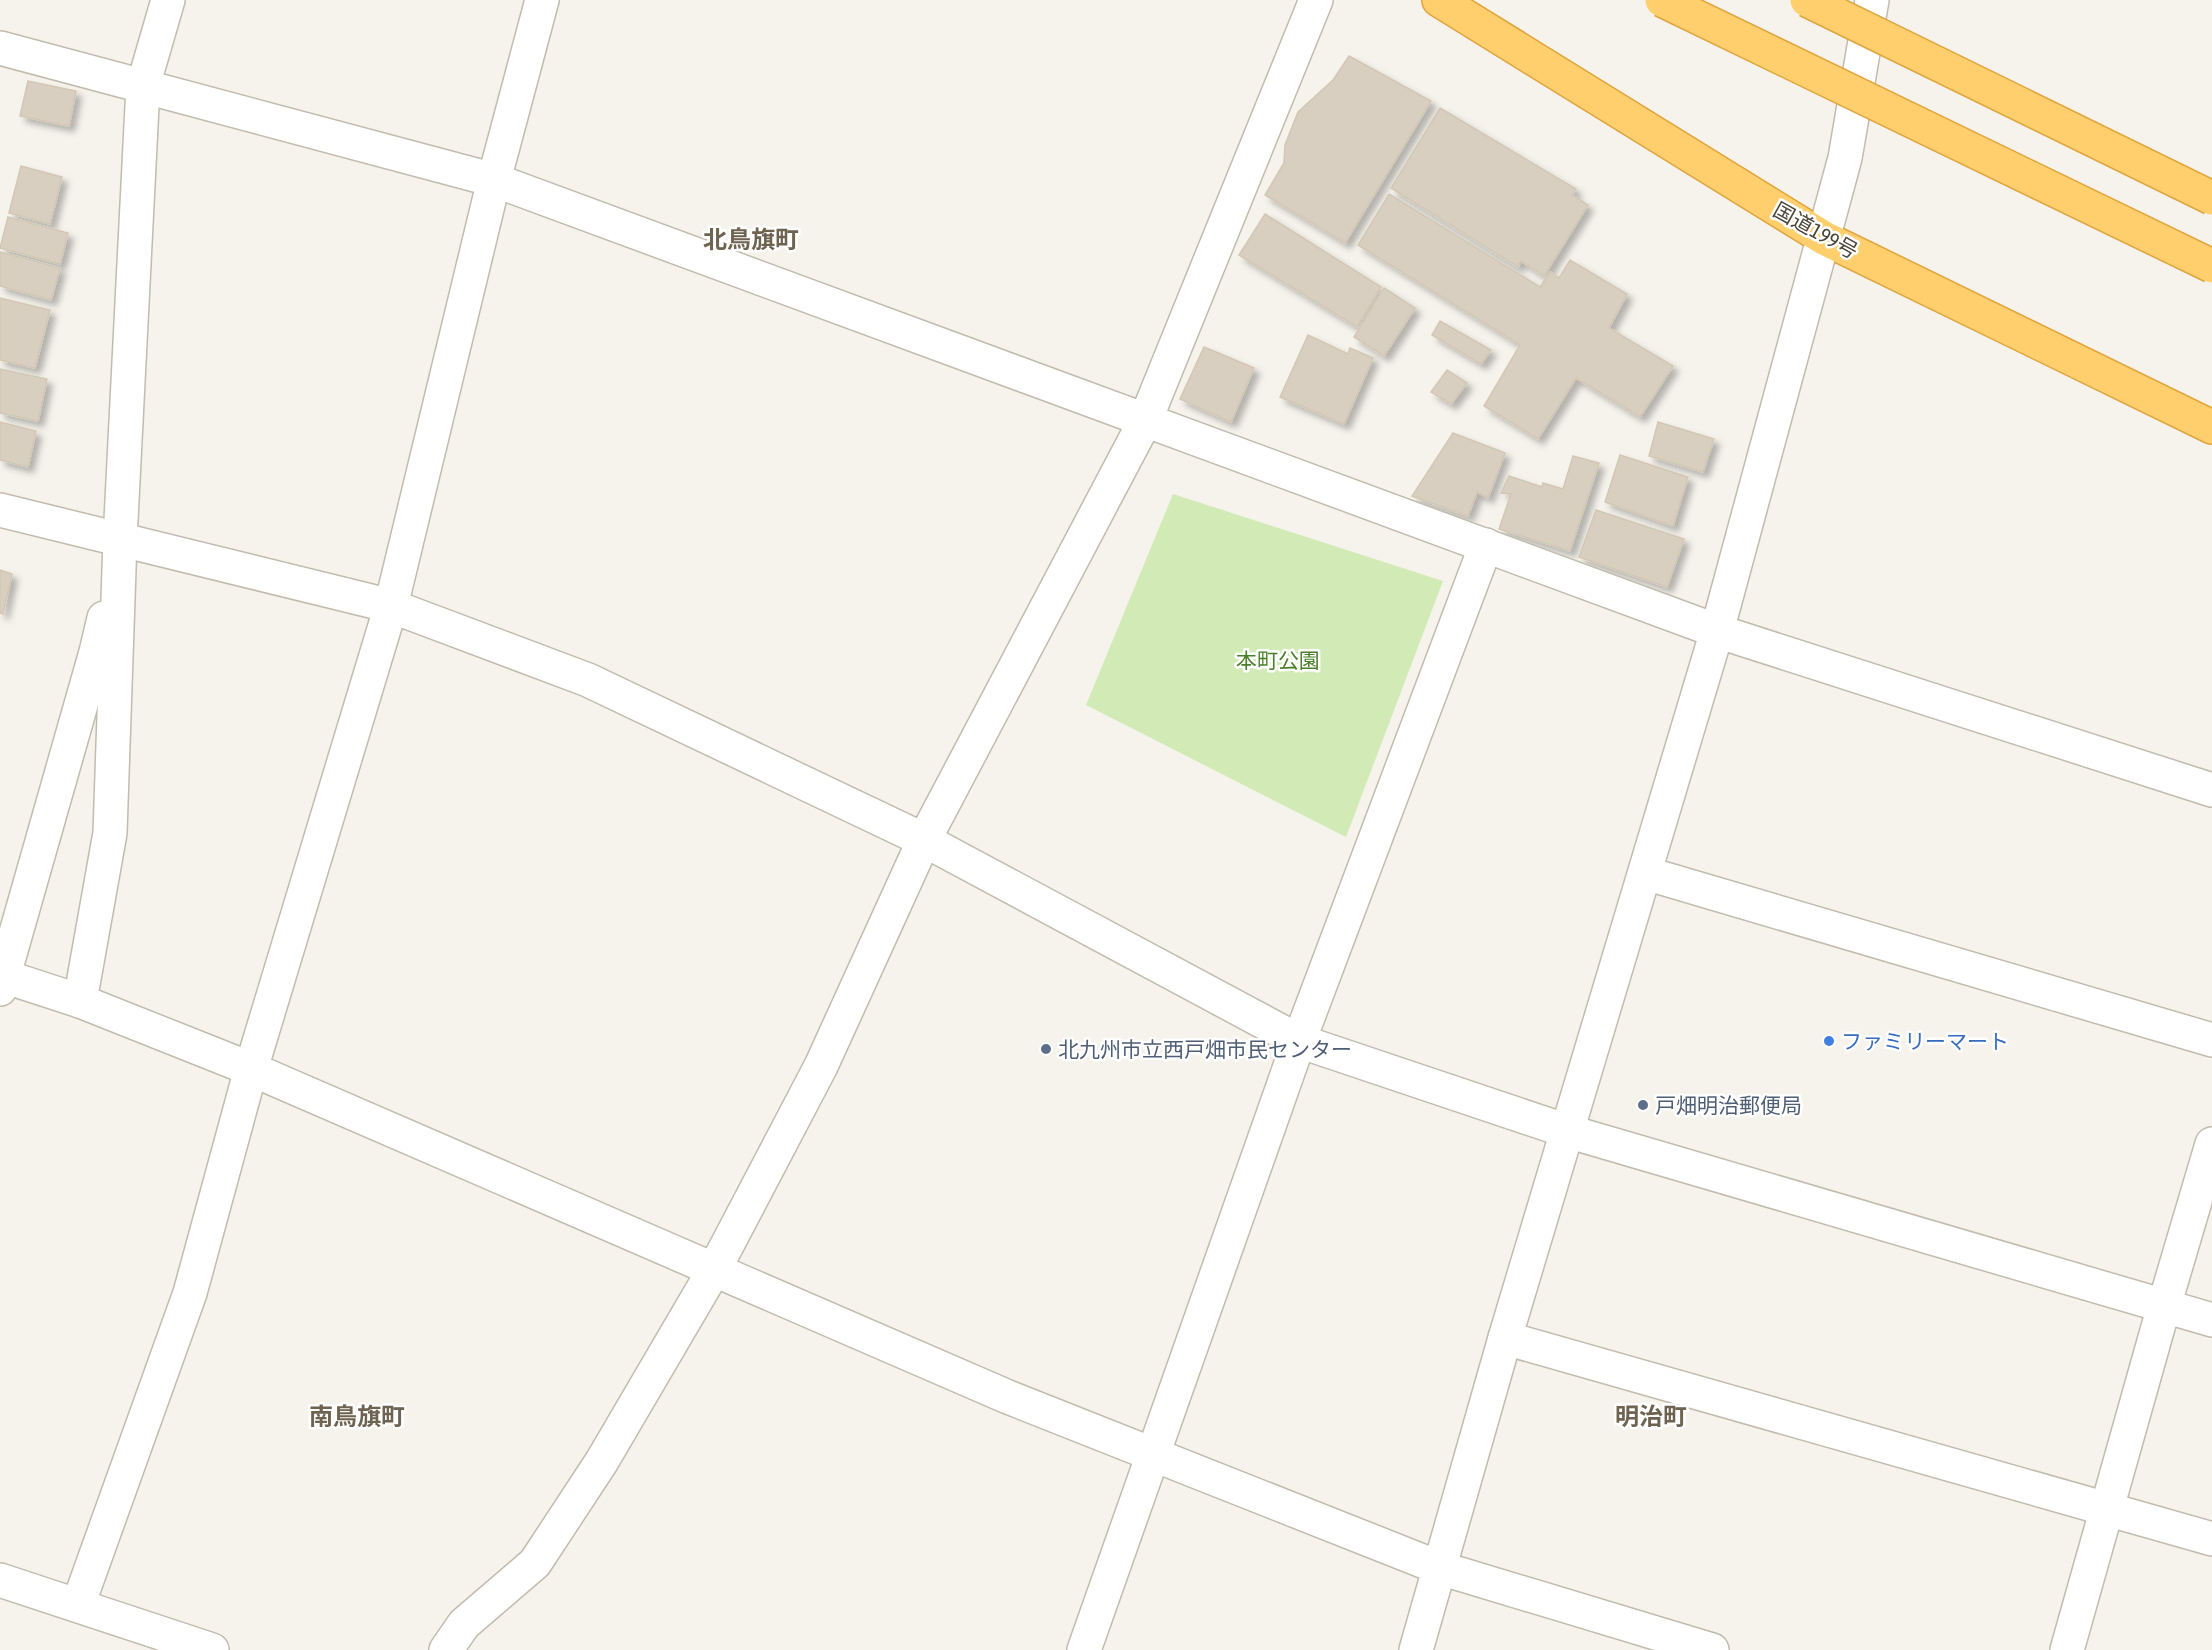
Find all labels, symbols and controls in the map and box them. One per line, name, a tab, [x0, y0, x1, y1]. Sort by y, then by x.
street label: 国道199号	[1770, 197, 1862, 263]
district label: 北鳥旗町	[703, 226, 799, 253]
park label: 本町公園	[1236, 648, 1320, 672]
place label: ファミリーマート	[1841, 1029, 2009, 1053]
marker: ファミリーマート	[1822, 1034, 1836, 1048]
place label: 北九州市立西戸畑市民センター	[1058, 1037, 1352, 1061]
marker: 北九州市立西戸畑市民センター	[1039, 1042, 1053, 1056]
place label: 戸畑明治郵便局	[1655, 1093, 1802, 1117]
marker: 戸畑明治郵便局	[1636, 1098, 1650, 1112]
district label: 南鳥旗町	[309, 1403, 405, 1430]
district label: 明治町	[1615, 1403, 1687, 1430]

